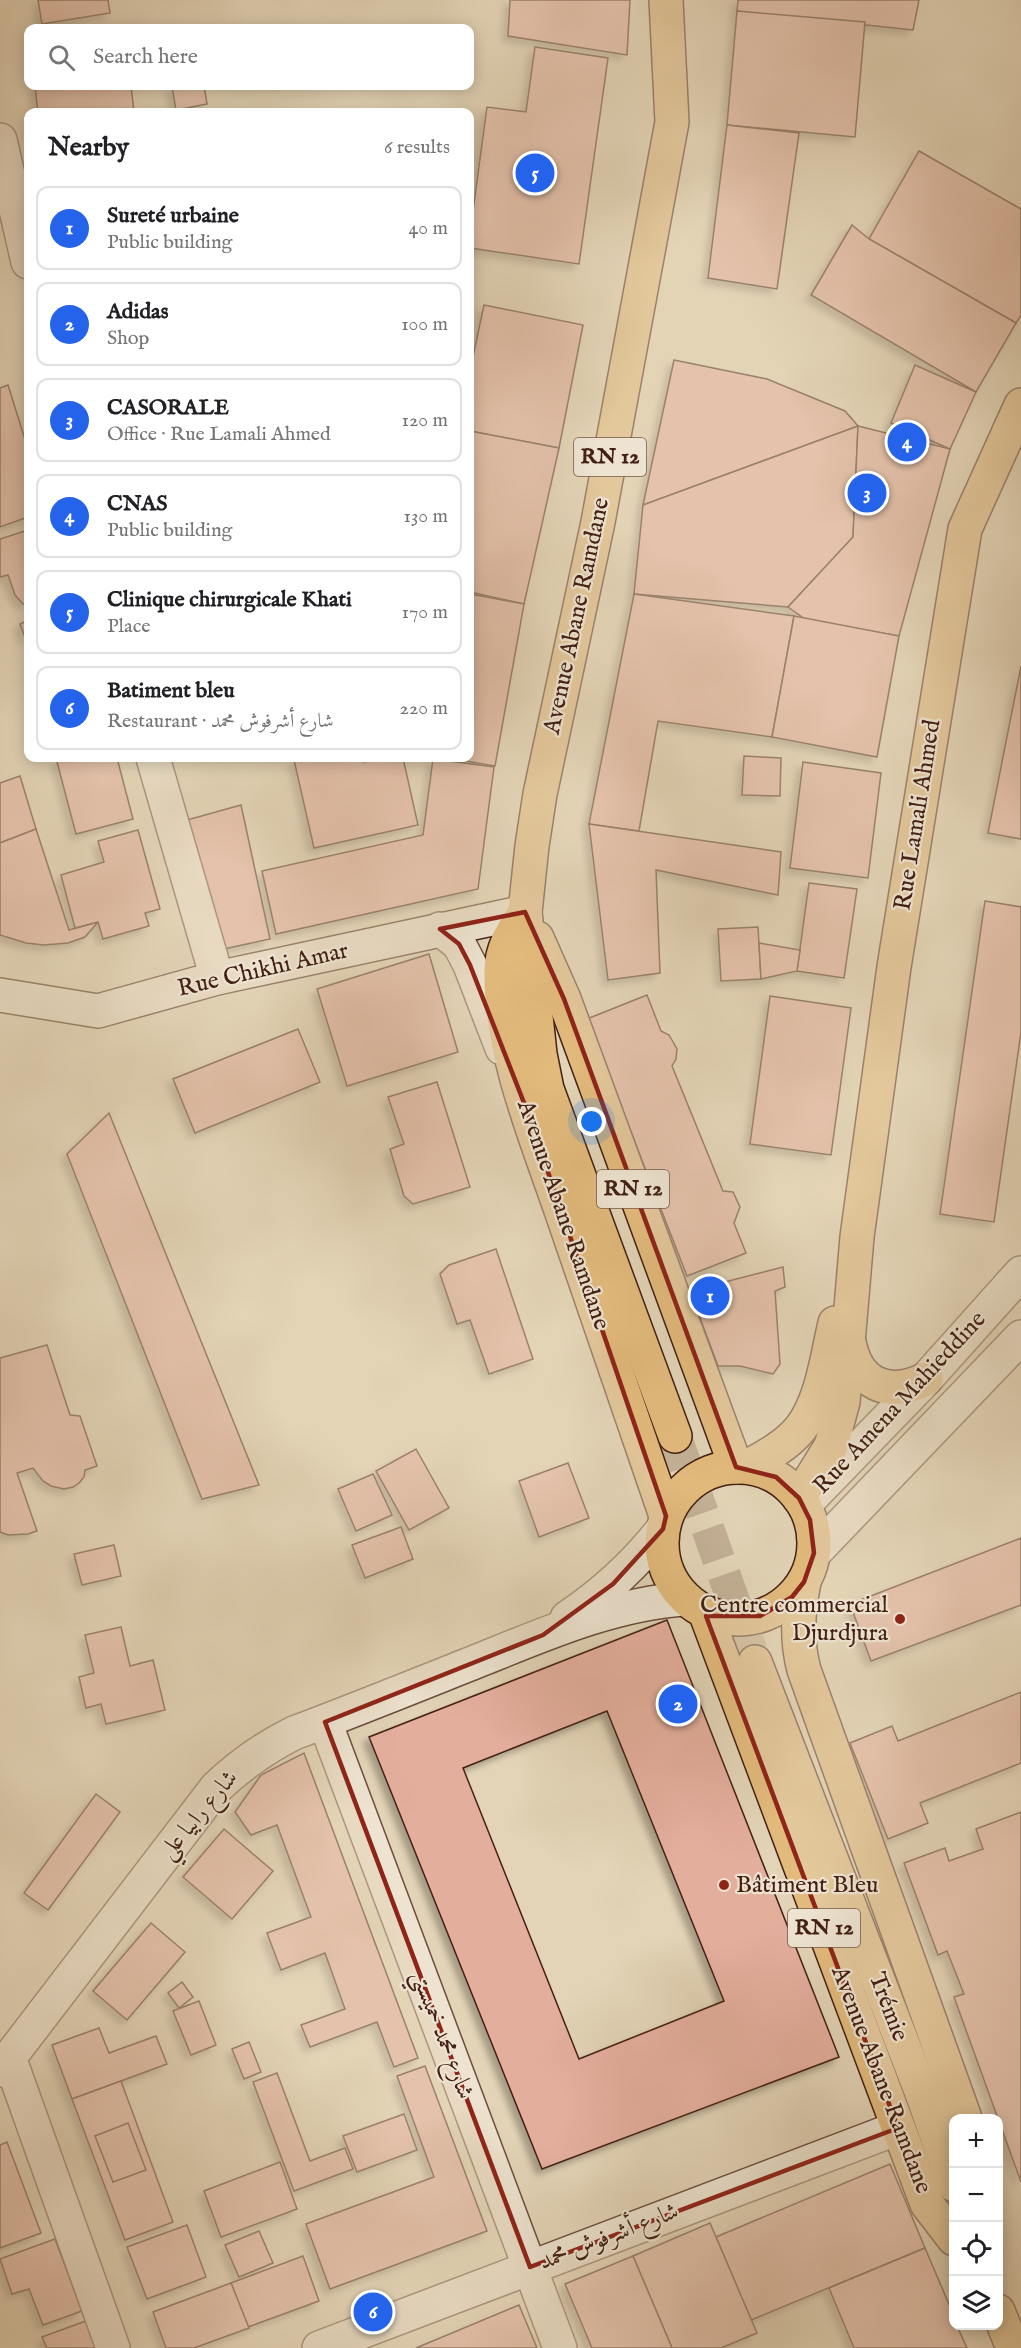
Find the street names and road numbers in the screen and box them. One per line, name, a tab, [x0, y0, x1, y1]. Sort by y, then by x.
road number: RN 12	[574, 438, 646, 476]
street label: Avenue Abane Ramdane	[537, 495, 617, 738]
street label: Rue Lamali Ahmed	[888, 717, 948, 913]
street label: Rue Chikhi Amar	[175, 935, 352, 1005]
street label: Avenue Abane Ramdane	[509, 1095, 617, 1334]
road number: RN 12	[597, 1170, 669, 1208]
street label: Rue Amena Mahieddine	[807, 1305, 993, 1501]
street label: شارع رابيا علي	[153, 1764, 250, 1870]
road number: RN 12	[788, 1909, 860, 1947]
street label: Avenue Abane Ramdane	[823, 1961, 939, 2198]
street label: شارع محمد خميستي	[399, 1966, 481, 2106]
street label: Trémie	[861, 1968, 915, 2046]
street label: شارع أشرفوش محمد	[534, 2193, 684, 2281]

